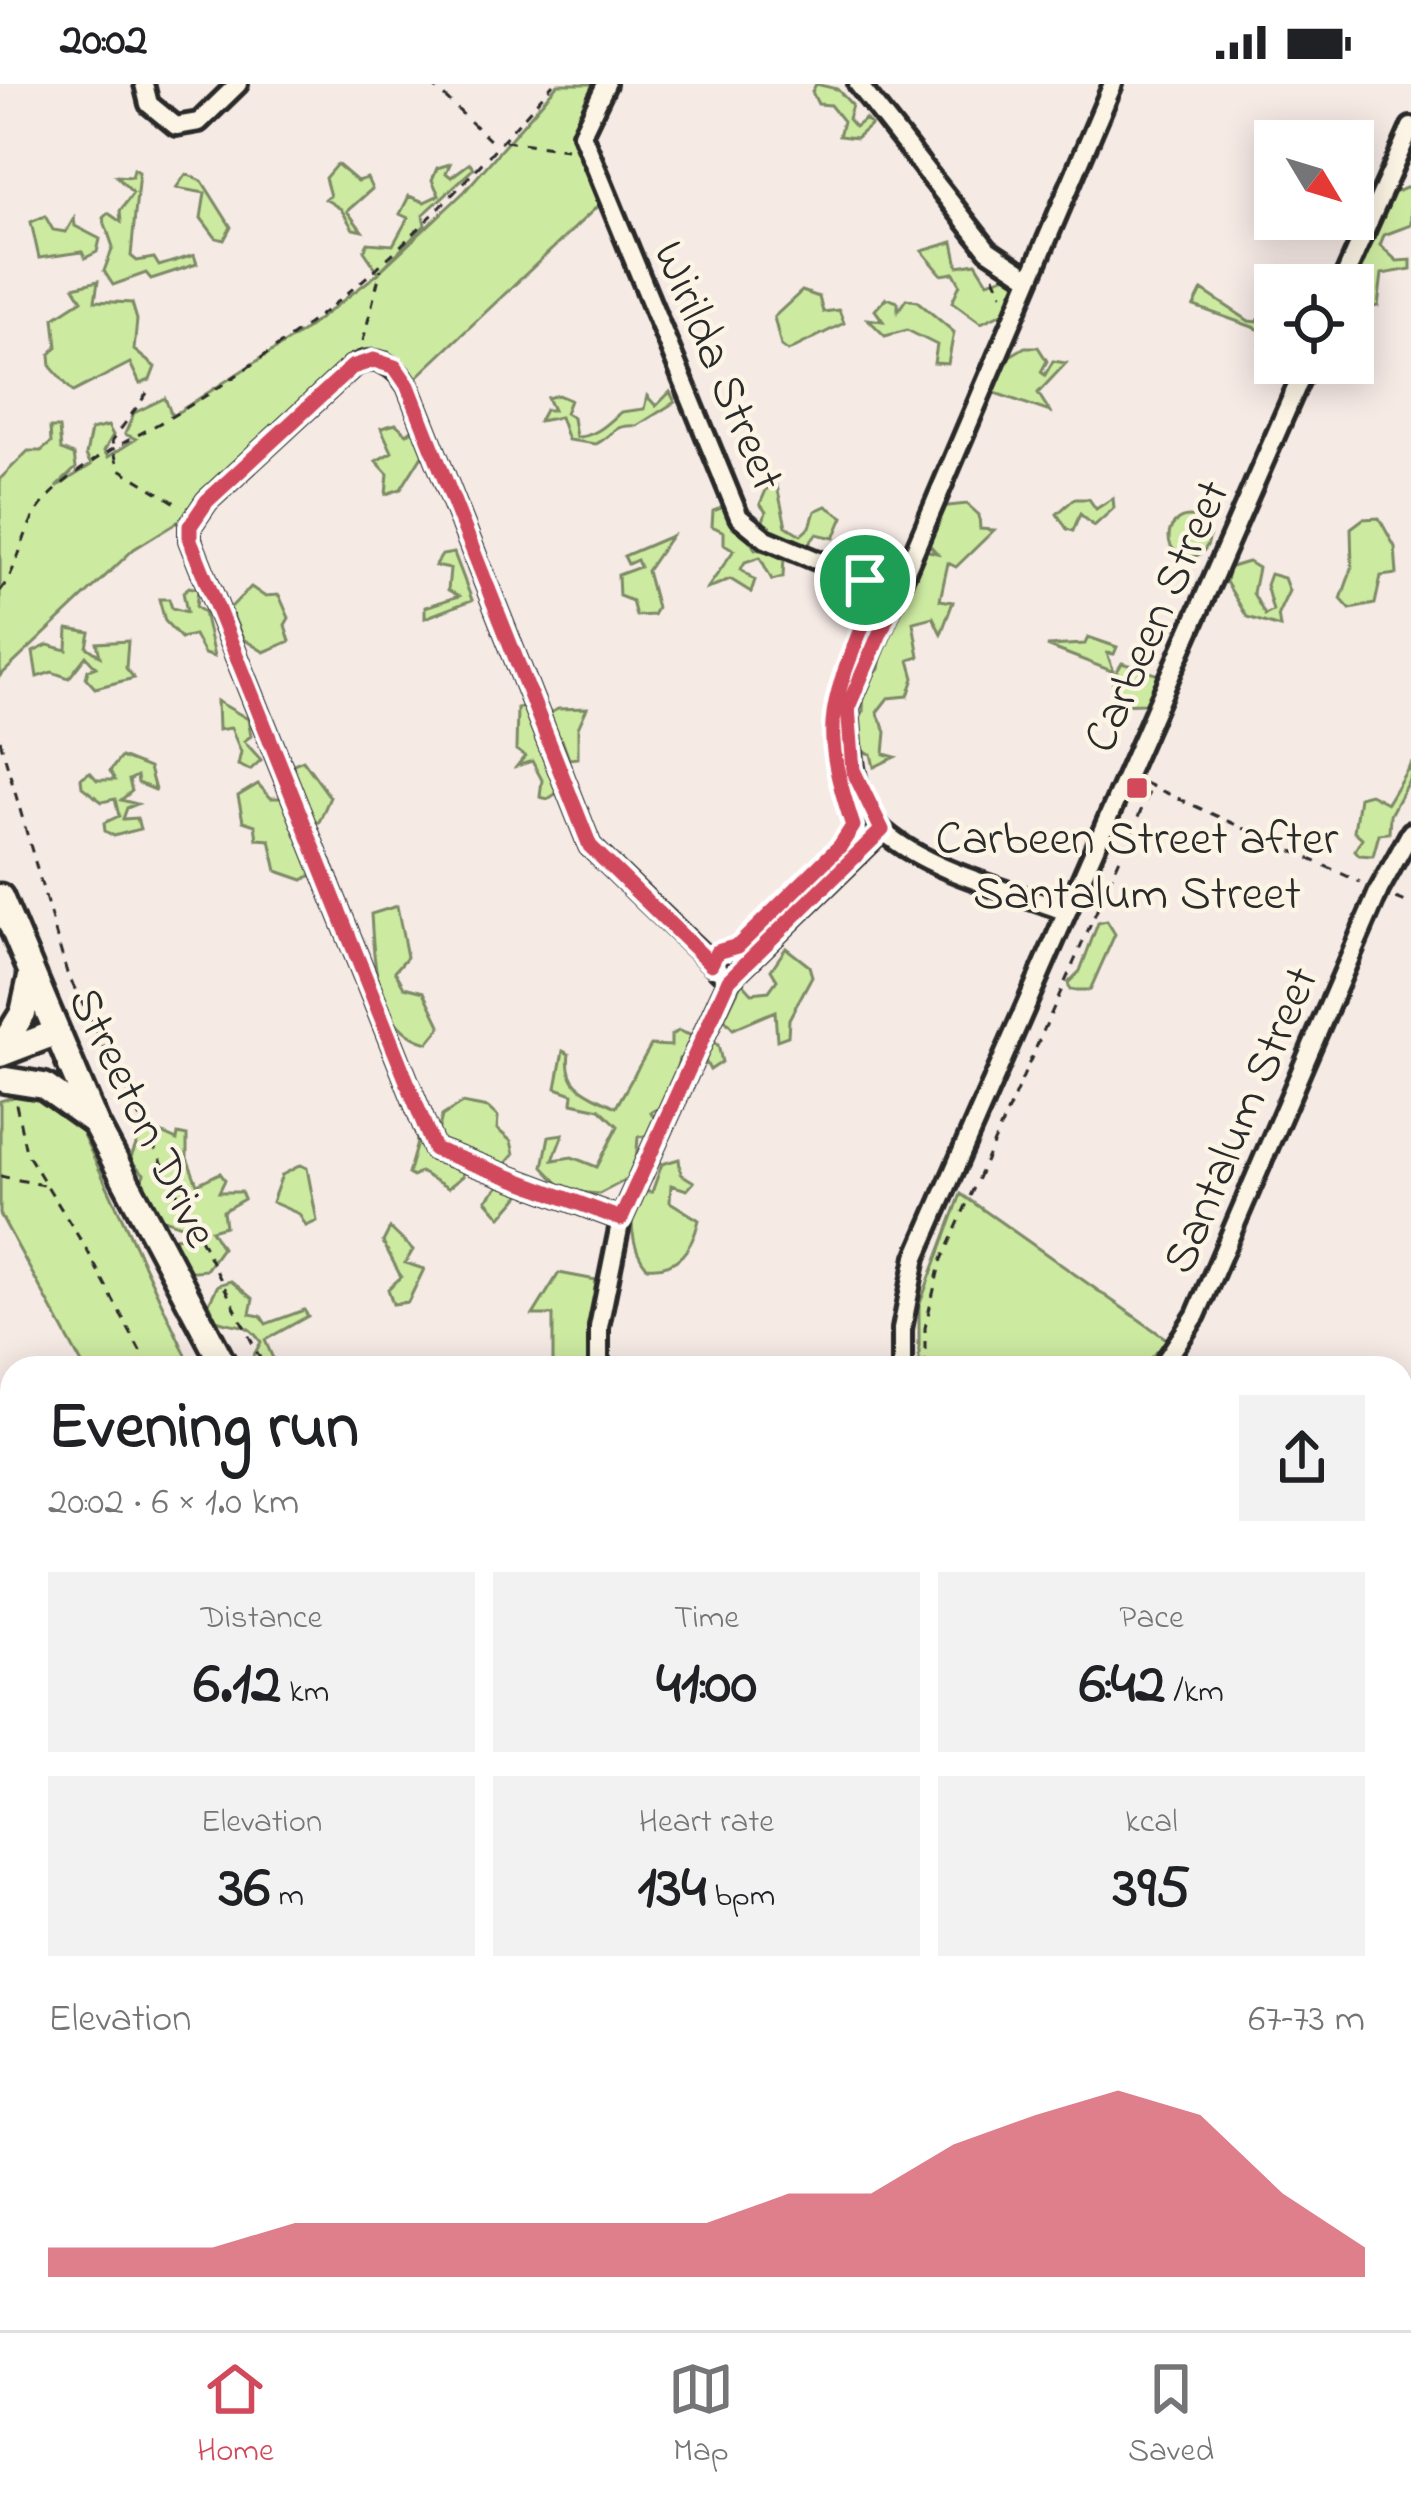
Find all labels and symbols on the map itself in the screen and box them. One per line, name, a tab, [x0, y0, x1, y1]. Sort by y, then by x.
north arrow	[1254, 120, 1374, 240]
street label: Wirilda Street	[632, 231, 801, 503]
street label: Carbeen Street	[1067, 469, 1250, 765]
pin	[814, 529, 916, 631]
marker: Carbeen Street after Santalum Street	[1124, 775, 1150, 801]
place label: Carbeen Street after Santalum Street	[936, 806, 1339, 931]
street label: Santalum Street	[1146, 956, 1339, 1286]
street label: Streeton Drive	[47, 976, 234, 1261]

